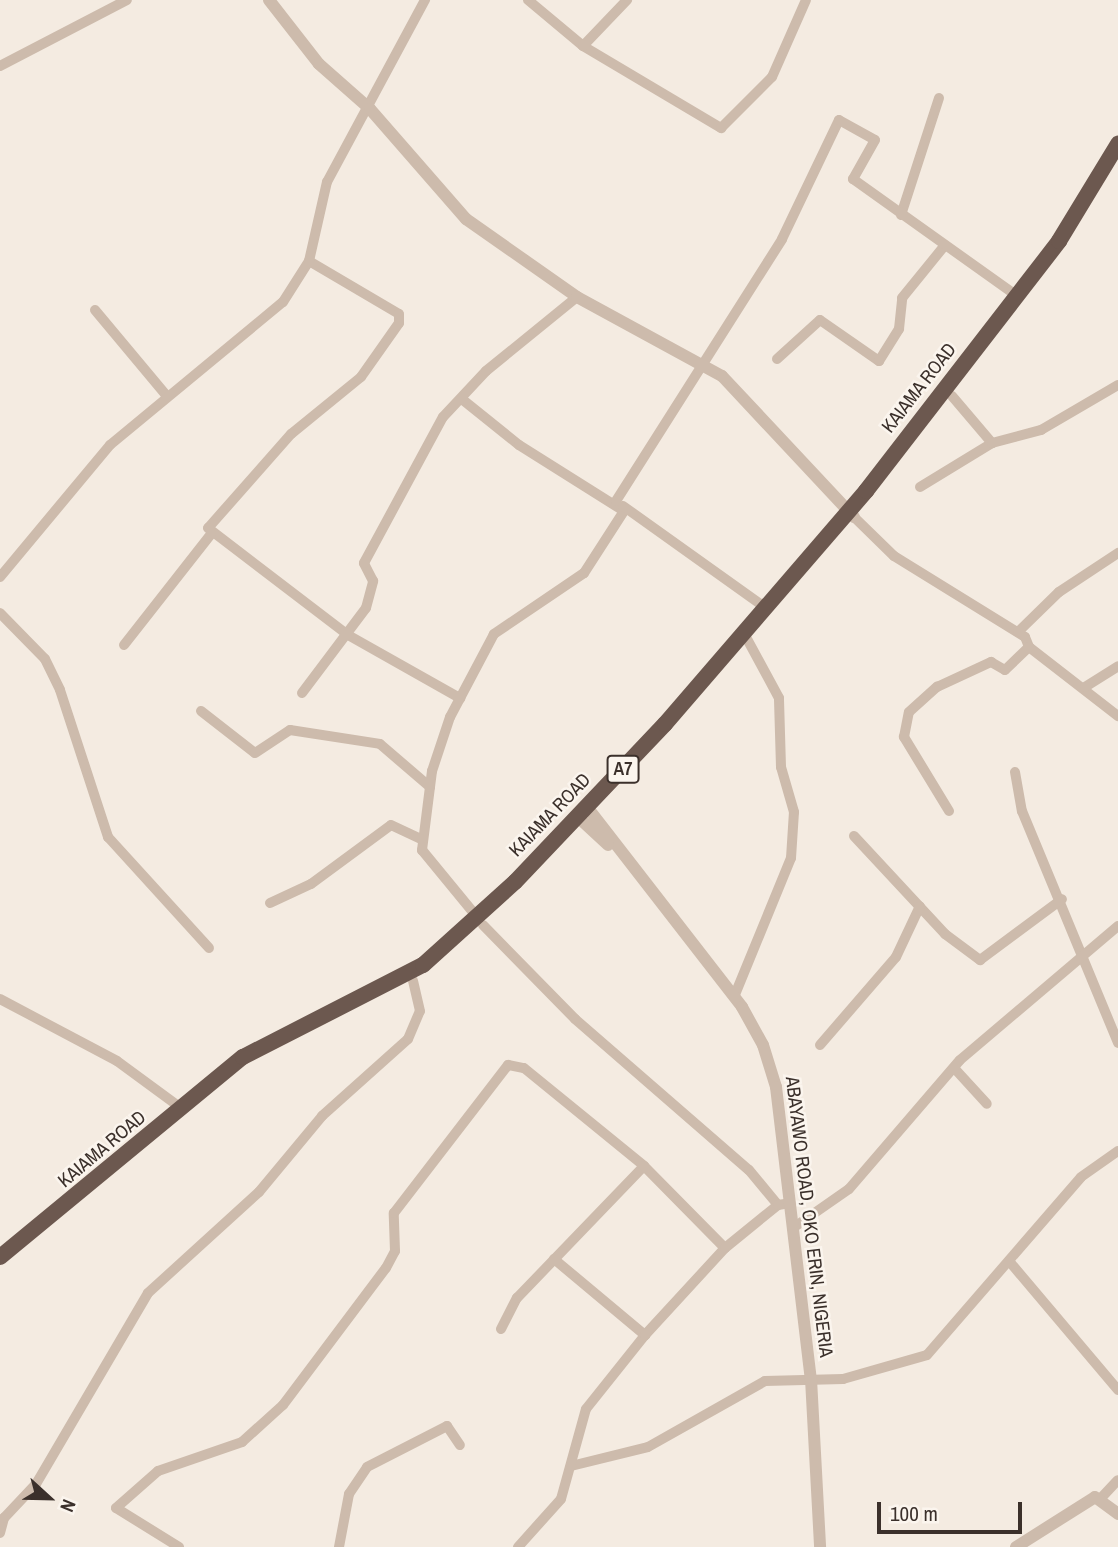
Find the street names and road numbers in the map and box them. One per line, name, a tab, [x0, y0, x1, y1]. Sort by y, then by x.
street label: KAIAMA ROAD	[877, 338, 961, 438]
road number: A7	[606, 754, 640, 784]
street label: KAIAMA ROAD	[504, 768, 596, 862]
street label: ABAYAWO ROAD, OKO ERIN, NIGERIA	[780, 1075, 838, 1359]
street label: KAIAMA ROAD	[53, 1105, 151, 1193]

